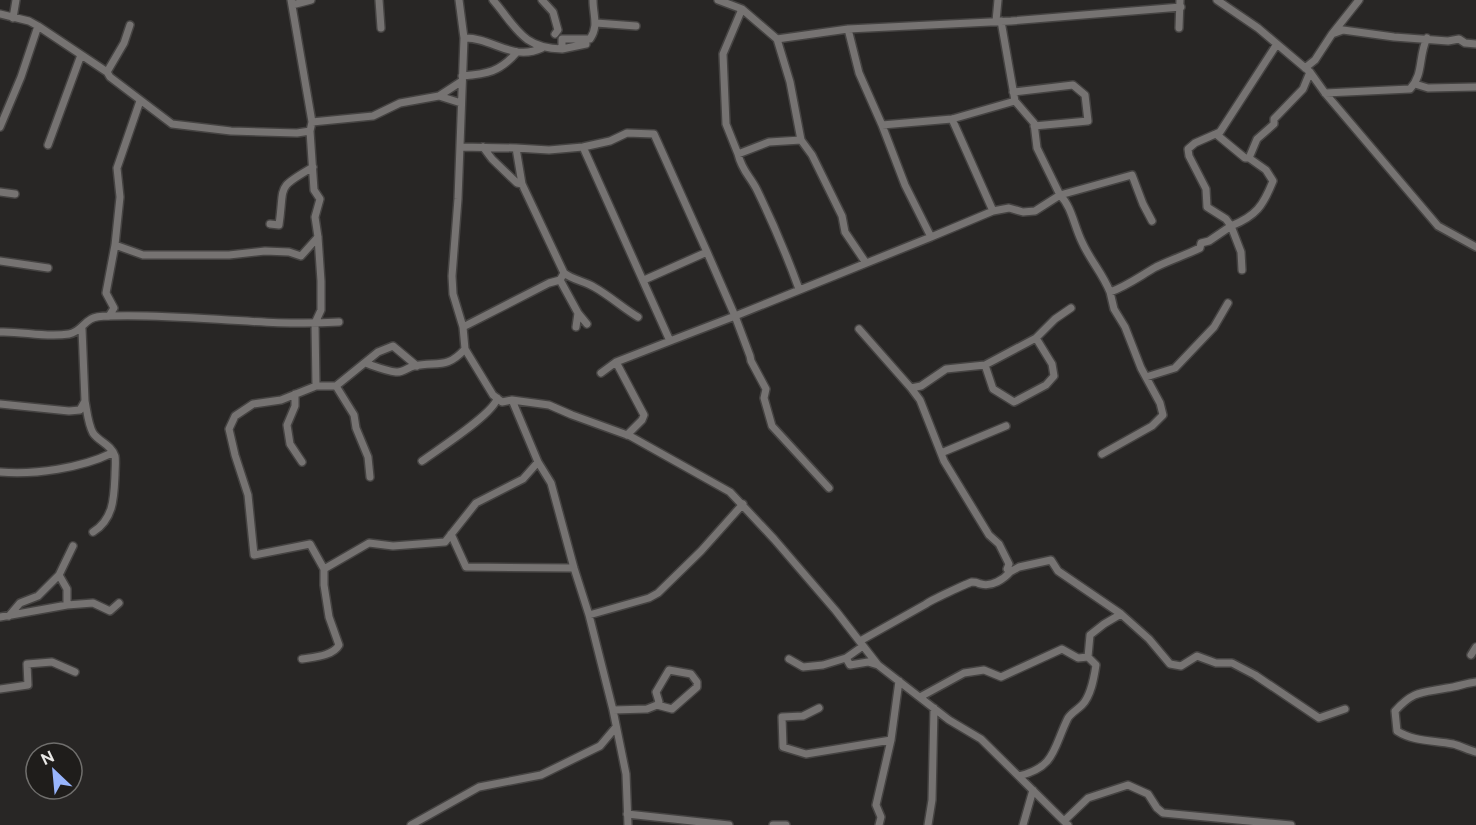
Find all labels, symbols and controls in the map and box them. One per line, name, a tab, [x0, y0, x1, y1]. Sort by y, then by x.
north arrow	[24, 741, 84, 801]
text: N	[38, 747, 57, 769]

